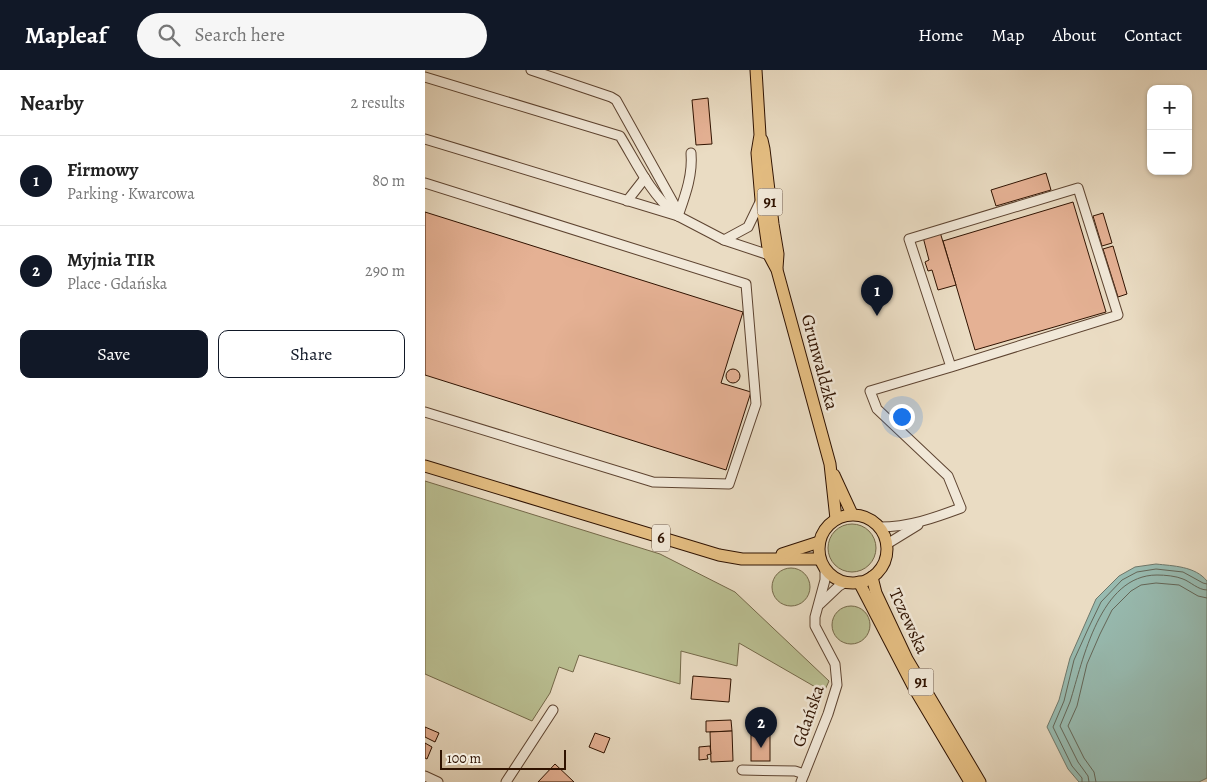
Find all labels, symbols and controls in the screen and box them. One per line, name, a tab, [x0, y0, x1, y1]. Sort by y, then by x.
search box	[137, 13, 487, 58]
text: Mapleaf	[25, 19, 107, 51]
icon: search	[155, 21, 183, 49]
text: Search here	[195, 22, 285, 48]
text: Home	[918, 23, 963, 47]
text: Map	[991, 23, 1024, 47]
text: About	[1052, 23, 1096, 47]
text: Contact	[1124, 23, 1182, 47]
map controls	[1147, 85, 1192, 175]
button: +	[1147, 85, 1192, 130]
text: Nearby	[20, 89, 83, 117]
text: 2 results	[350, 92, 405, 114]
button: −	[1147, 130, 1192, 175]
text: Firmowy	[67, 157, 138, 183]
text: 1	[33, 170, 39, 192]
text: 80 m	[372, 170, 405, 192]
text: Parking · Kwarcowa	[67, 183, 195, 205]
road number: 91	[757, 188, 783, 216]
text: Myjnia TIR	[67, 247, 155, 273]
text: 2	[32, 260, 40, 282]
text: 290 m	[365, 260, 405, 282]
text: Place · Gdańska	[67, 273, 167, 295]
pin: 1	[861, 275, 893, 316]
street label: Grunwaldzka	[796, 312, 844, 413]
button: Save	[20, 330, 208, 378]
button: Share	[218, 330, 405, 378]
your location	[889, 404, 915, 430]
road number: 6	[652, 524, 670, 552]
street label: Tczewska	[883, 584, 935, 658]
road number: 91	[909, 668, 933, 696]
street label: Gdańska	[786, 681, 830, 750]
pin: 2	[745, 707, 777, 748]
scale bar	[440, 747, 566, 770]
text: 100 m	[447, 749, 481, 768]

